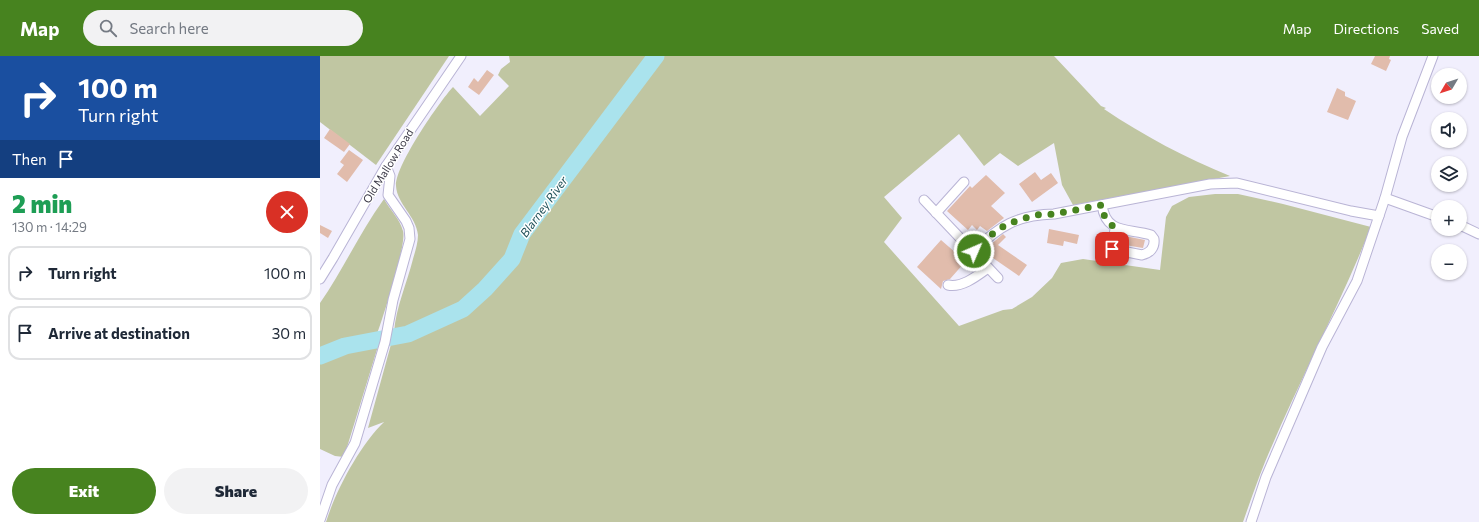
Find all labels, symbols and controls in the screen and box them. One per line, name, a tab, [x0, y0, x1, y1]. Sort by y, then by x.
search box	[83, 10, 363, 46]
text: Map	[20, 17, 59, 40]
icon: search	[97, 17, 119, 39]
text: Search here	[129, 19, 209, 37]
text: Map	[1283, 20, 1312, 37]
text: Directions	[1334, 20, 1399, 37]
text: Saved	[1421, 20, 1459, 37]
north arrow	[1431, 68, 1467, 104]
map controls	[1431, 68, 1467, 280]
text: 100 m	[78, 70, 158, 104]
icon: right	[12, 72, 64, 124]
text: Turn right	[78, 104, 158, 126]
button: sound	[1431, 112, 1467, 148]
street label: Old Mallow Road	[360, 126, 416, 205]
icon: arrive	[55, 148, 77, 170]
text: Then	[12, 150, 47, 168]
button: layers	[1431, 156, 1467, 192]
water label: Blarney River	[516, 172, 571, 240]
text: 2 min	[12, 189, 72, 218]
button: close	[266, 191, 308, 233]
button: +	[1431, 200, 1467, 236]
text: 130 m · 14:29	[12, 219, 87, 235]
position arrow	[953, 230, 995, 272]
pin	[1095, 232, 1129, 266]
icon: arrive	[1101, 238, 1123, 260]
button: −	[1431, 244, 1467, 280]
icon: right	[14, 262, 36, 284]
text: Turn right	[48, 264, 117, 282]
text: 100 m	[264, 264, 306, 282]
icon: arrive	[14, 322, 36, 344]
text: Arrive at destination	[48, 324, 190, 342]
text: 30 m	[272, 324, 306, 342]
button: Exit	[12, 468, 156, 514]
button: Share	[164, 468, 308, 514]

